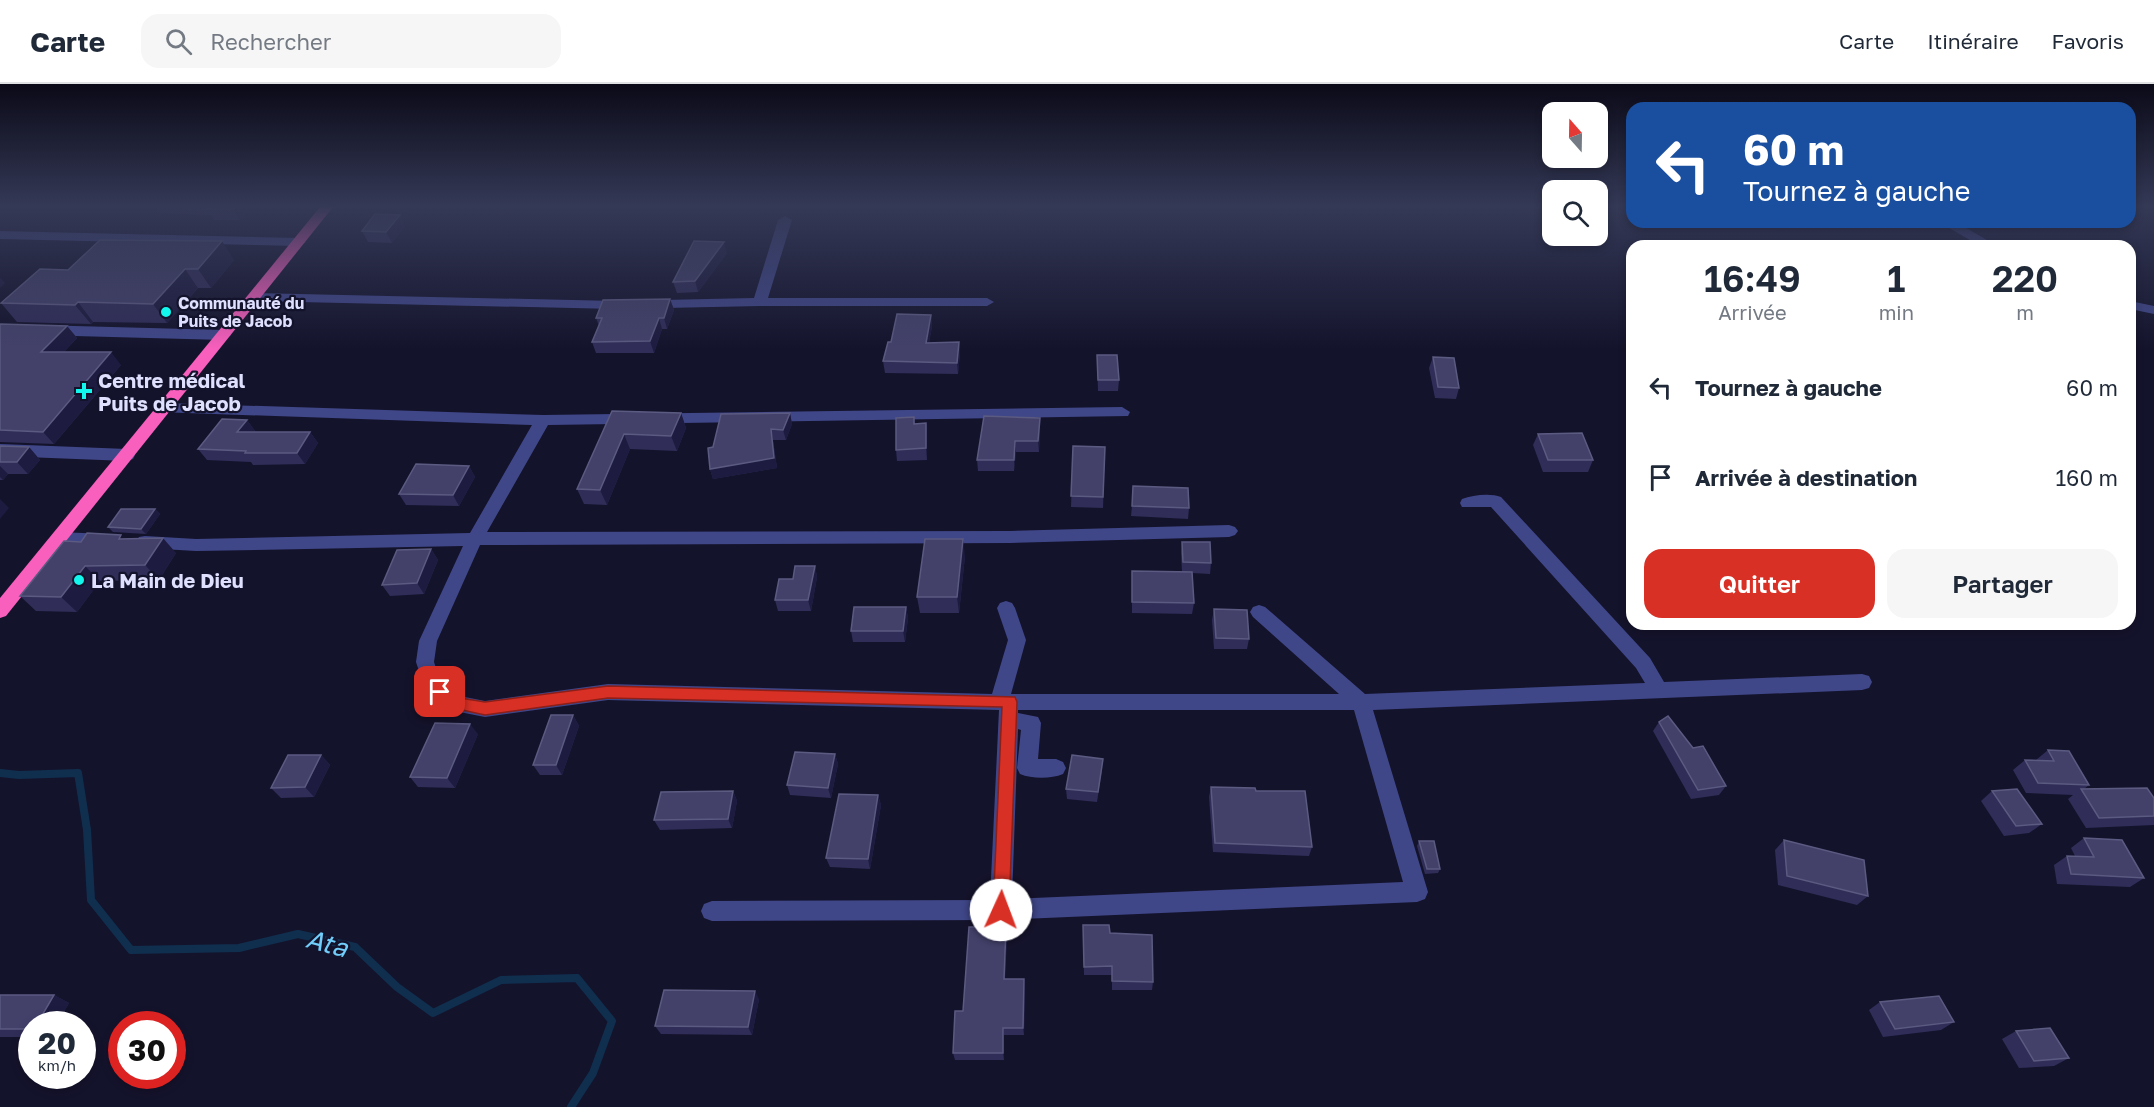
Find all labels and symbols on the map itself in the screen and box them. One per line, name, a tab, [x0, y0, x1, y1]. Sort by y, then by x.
north arrow	[1542, 102, 1608, 168]
place label: Communauté du Puits de Jacob	[178, 293, 304, 331]
marker: Communauté du Puits de Jacob	[159, 305, 173, 319]
place label: Centre médical Puits de Jacob	[98, 368, 246, 415]
marker: Centre médical Puits de Jacob	[75, 382, 93, 400]
place label: La Main de Dieu	[91, 568, 244, 592]
marker: La Main de Dieu	[72, 573, 86, 587]
pin	[414, 666, 465, 717]
position arrow	[969, 878, 1033, 942]
water label: Ata	[303, 923, 352, 964]
speed limit sign: 30	[108, 1011, 186, 1089]

